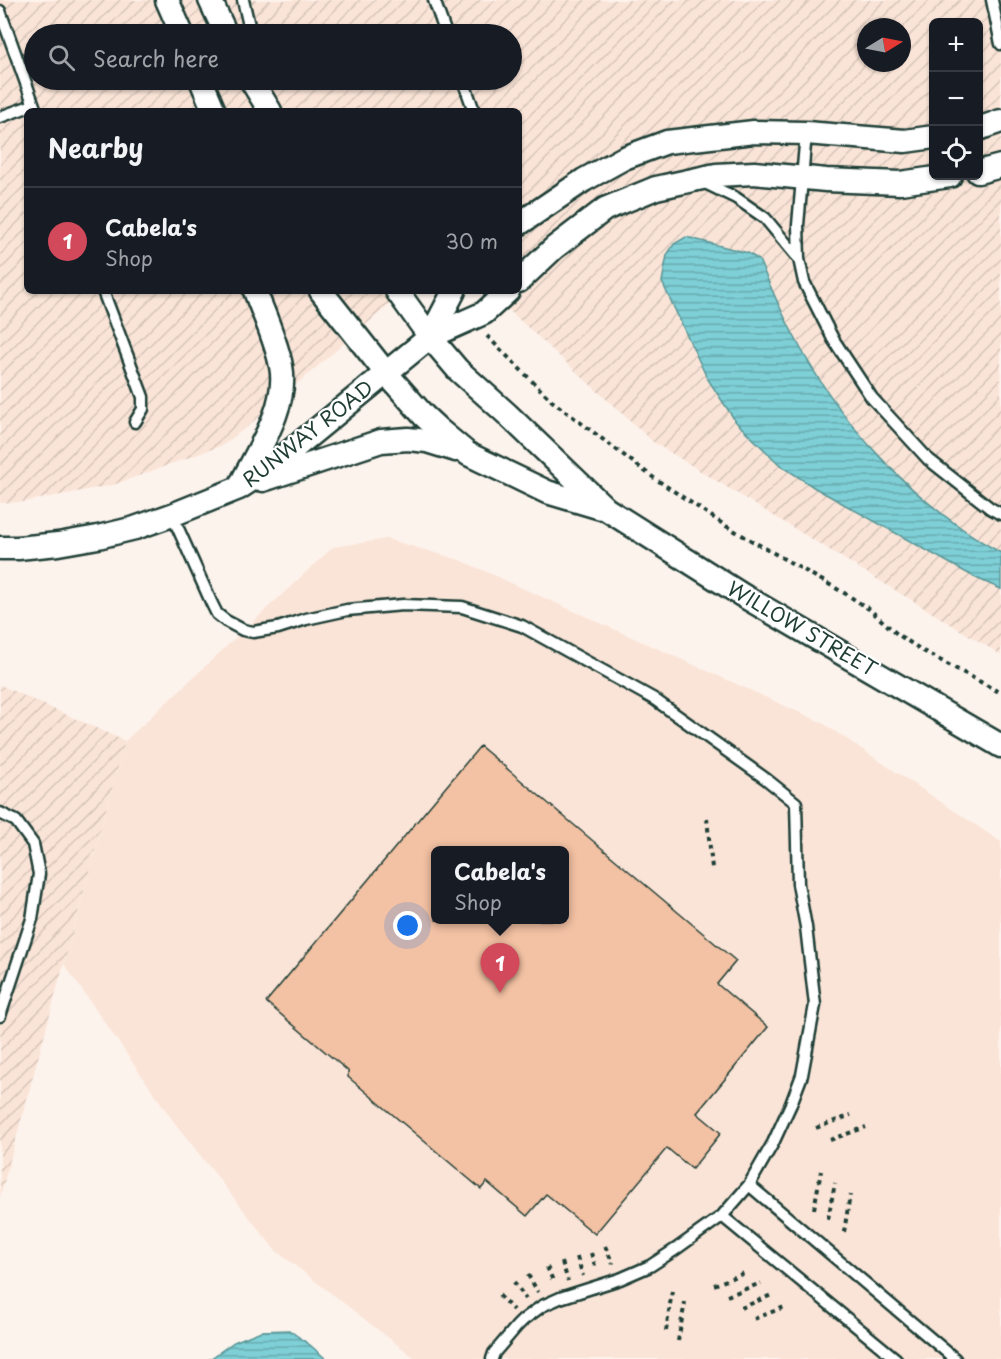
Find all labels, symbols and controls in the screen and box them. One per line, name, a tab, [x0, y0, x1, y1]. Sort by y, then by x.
north arrow	[857, 18, 911, 72]
map controls	[929, 18, 983, 180]
button: +	[929, 18, 983, 72]
search box	[24, 24, 522, 90]
icon: search	[45, 41, 78, 74]
text: Search here	[93, 41, 219, 74]
button: −	[929, 72, 983, 126]
button: locate	[929, 126, 983, 180]
text: Nearby	[48, 128, 143, 167]
text: Cabela's	[105, 210, 197, 243]
text: 1	[63, 226, 72, 256]
text: 30 m	[445, 226, 498, 256]
text: Shop	[105, 243, 153, 273]
street label: RUNWAY ROAD	[235, 372, 379, 494]
street label: WILLOW STREET	[722, 573, 883, 683]
popup	[431, 846, 569, 924]
text: Cabela's	[454, 854, 546, 887]
text: Shop	[454, 887, 502, 917]
your location	[393, 911, 422, 940]
pin: 1	[480, 944, 520, 993]

